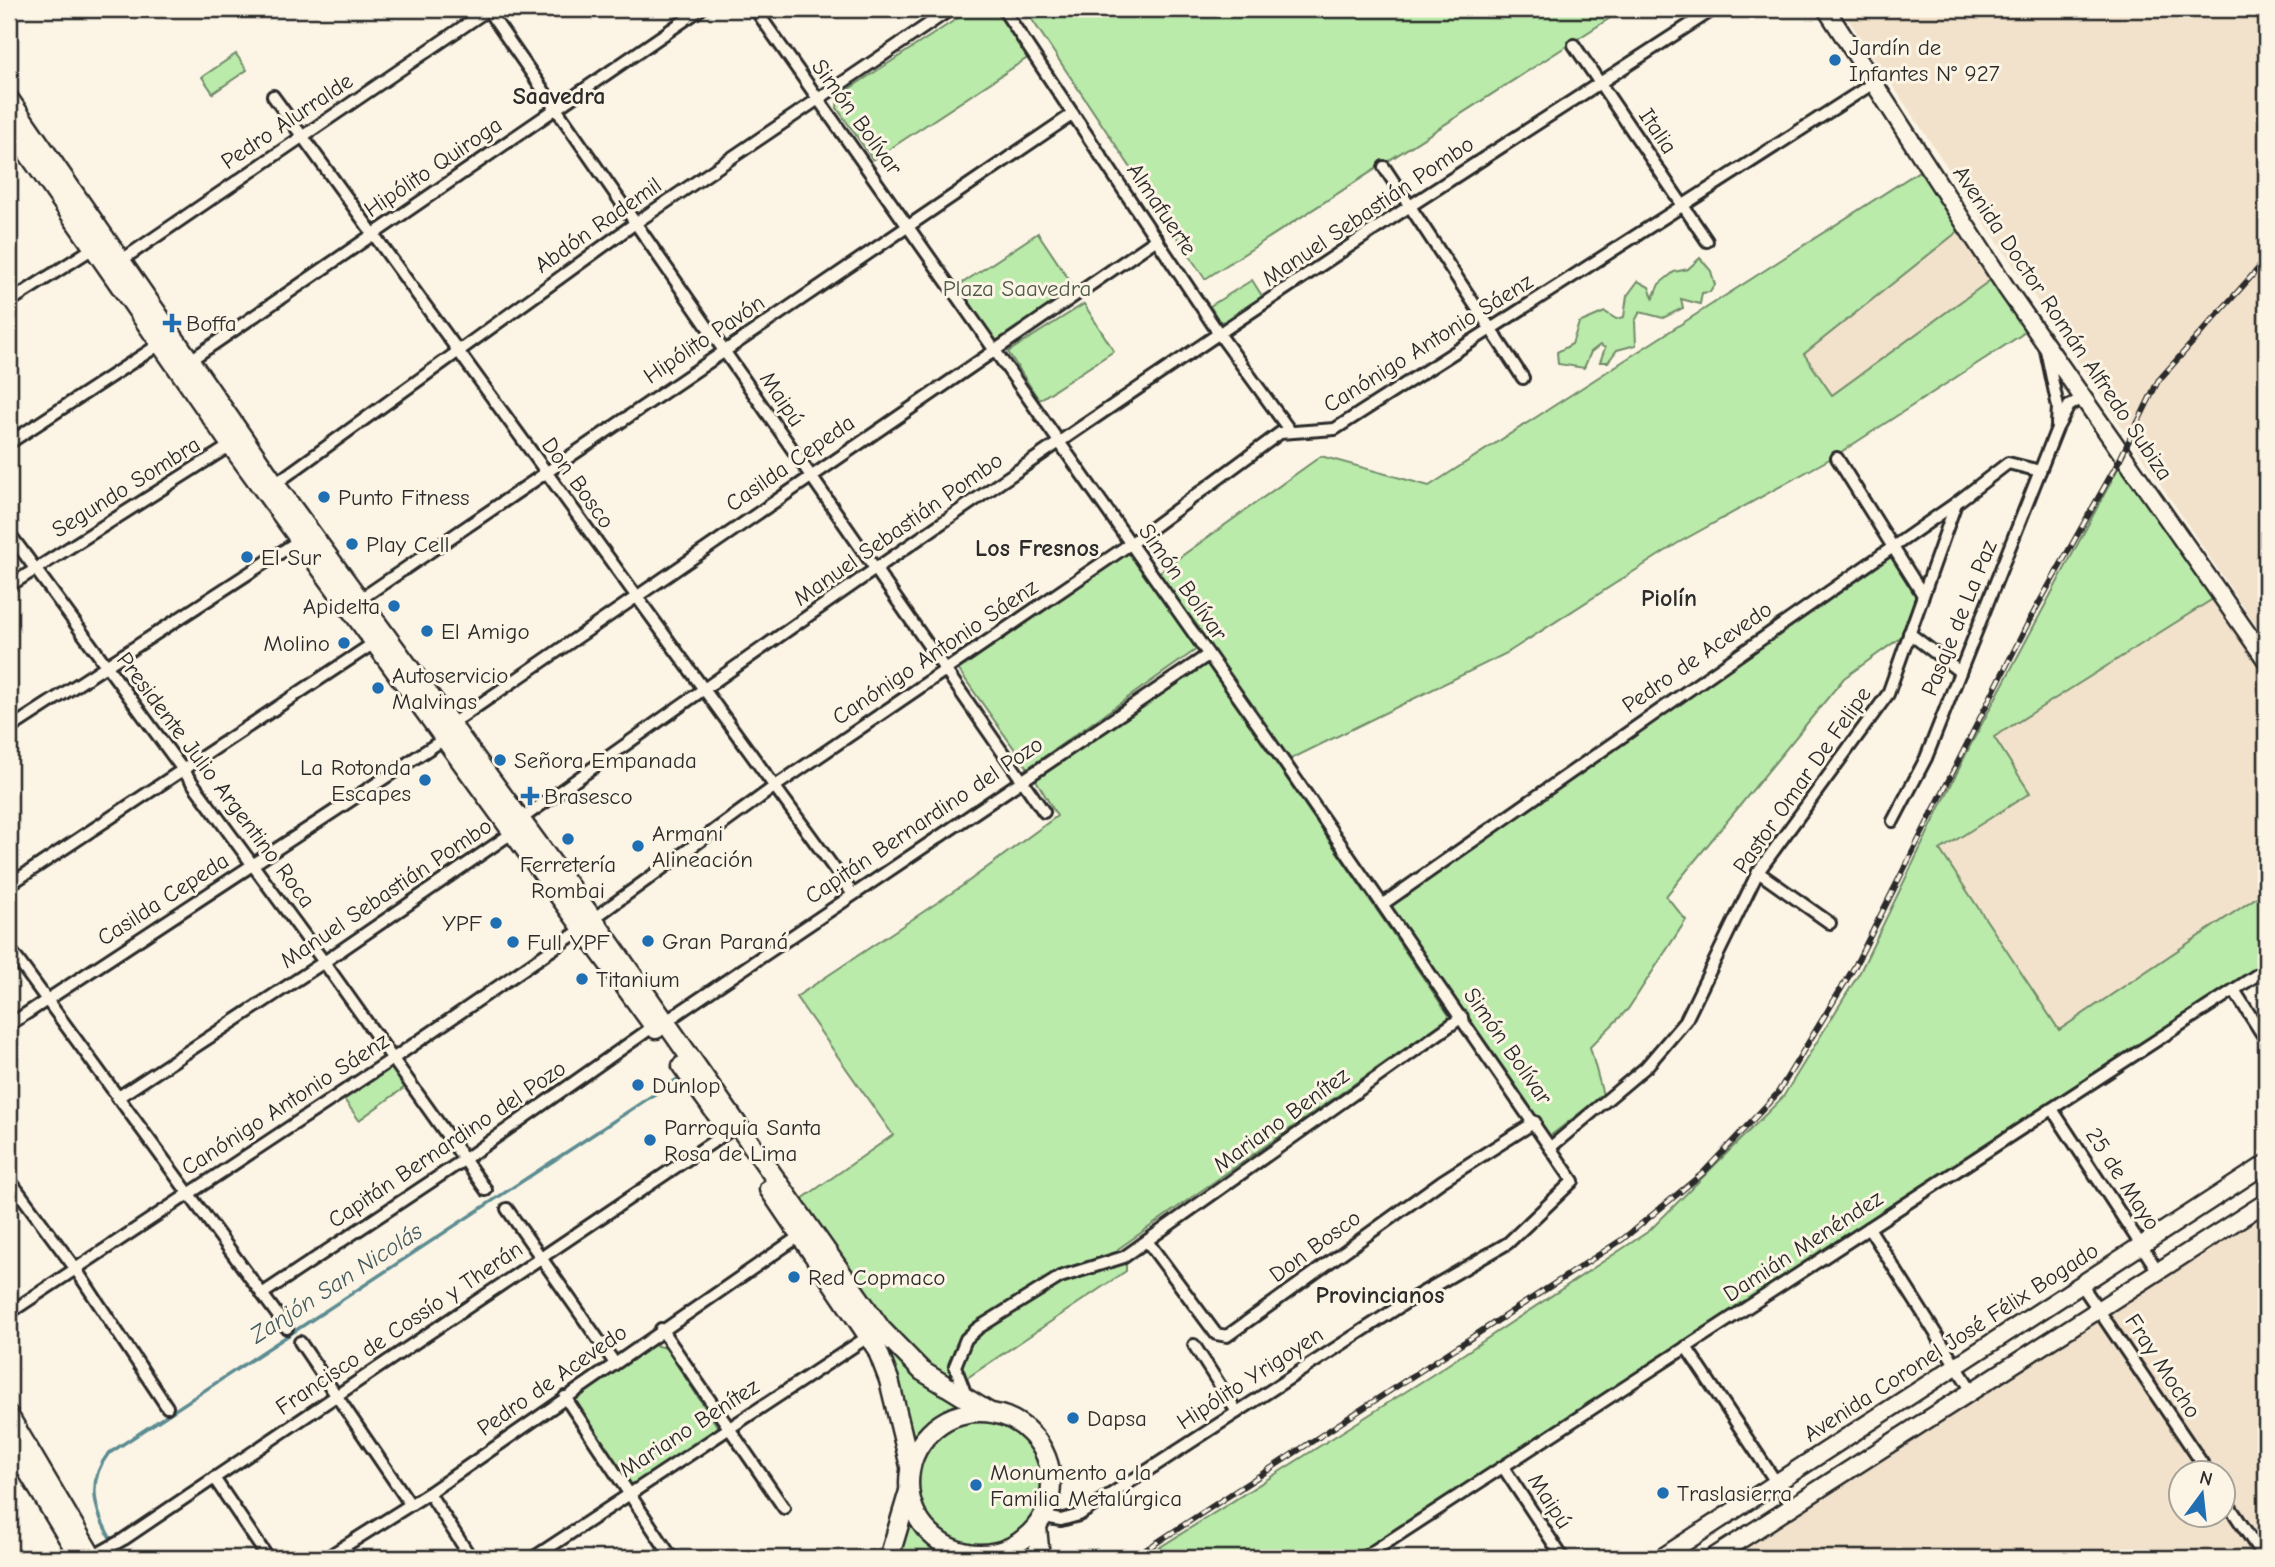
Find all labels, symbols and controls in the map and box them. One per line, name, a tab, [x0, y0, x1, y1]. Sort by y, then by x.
place label: Jardín de Infantes N° 927	[1849, 34, 2000, 87]
marker: Jardín de Infantes N° 927	[1827, 52, 1843, 68]
street label: Simón Bolívar	[806, 54, 909, 181]
street label: Pedro Alurralde	[216, 67, 358, 175]
district label: Saavedra	[513, 82, 605, 110]
street label: Italia	[1633, 103, 1683, 159]
street label: Hipólito Quiroga	[359, 111, 507, 223]
street label: Manuel Sebastián Pombo	[1257, 130, 1479, 292]
street label: Almafuerte	[1121, 158, 1203, 260]
street label: Avenida Doctor Román Alfredo Subiza	[1947, 161, 2179, 485]
street label: Abdón Rademil	[529, 171, 667, 279]
street label: Canónigo Antonio Sáenz	[1318, 268, 1538, 418]
park label: Plaza Saavedra	[943, 275, 1091, 302]
street label: Hipólito Pavón	[638, 289, 770, 389]
place label: Boffa	[186, 310, 237, 337]
marker: Boffa	[164, 315, 180, 331]
street label: Maipú	[754, 366, 810, 432]
street label: Casilda Cepeda	[720, 409, 860, 517]
street label: Segundo Sombra	[47, 431, 205, 543]
street label: Don Bosco	[536, 432, 620, 534]
street label: Manuel Sebastián Pombo	[788, 446, 1008, 612]
place label: Punto Fitness	[338, 484, 470, 511]
marker: Punto Fitness	[316, 489, 332, 505]
street label: Simón Bolívar	[1133, 518, 1234, 646]
place label: Play Cell	[366, 531, 449, 558]
district label: Los Fresnos	[975, 534, 1099, 562]
marker: Play Cell	[344, 536, 360, 552]
street label: Pasaje de La Paz	[1915, 536, 2003, 700]
place label: El Sur	[261, 544, 322, 571]
marker: El Sur	[239, 549, 255, 565]
street label: Canónigo Antonio Sáenz	[827, 573, 1043, 731]
district label: Piolín	[1641, 584, 1697, 612]
place label: Apidelta	[303, 593, 380, 620]
street label: Pedro de Acevedo	[1617, 595, 1777, 719]
marker: Apidelta	[386, 598, 402, 614]
place label: El Amigo	[441, 618, 530, 645]
marker: El Amigo	[419, 623, 435, 639]
place label: Molino	[263, 630, 330, 657]
marker: Molino	[336, 635, 352, 651]
street label: Presidente Julio Argentino Roca	[111, 647, 321, 913]
place label: Autoservicio Malvinas	[392, 662, 509, 715]
marker: Autoservicio Malvinas	[370, 680, 386, 696]
street label: Pastor Omar De Felipe	[1727, 681, 1877, 879]
street label: Capitán Bernardino del Pozo	[800, 730, 1048, 910]
place label: Señora Empanada	[514, 747, 697, 774]
marker: Señora Empanada	[492, 752, 508, 768]
place label: La Rotonda Escapes	[300, 754, 411, 807]
marker: La Rotonda Escapes	[417, 772, 433, 788]
place label: Brasesco	[544, 783, 633, 810]
marker: Brasesco	[522, 788, 538, 804]
street label: Manuel Sebastián Pombo	[275, 812, 497, 974]
place label: Armani Alineación	[652, 820, 753, 873]
marker: Ferretería Rombai	[560, 831, 576, 847]
marker: Armani Alineación	[630, 838, 646, 854]
street label: Casilda Cepeda	[92, 847, 234, 951]
place label: Ferretería Rombai	[520, 851, 616, 904]
place label: YPF	[442, 910, 483, 937]
marker: YPF	[488, 915, 504, 931]
place label: Gran Paraná	[662, 928, 788, 955]
place label: Full YPF	[527, 929, 610, 956]
marker: Gran Paraná	[640, 933, 656, 949]
marker: Full YPF	[505, 934, 521, 950]
place label: Titanium	[596, 966, 680, 993]
marker: Titanium	[574, 971, 590, 987]
street label: Simón Bolívar	[1458, 982, 1559, 1110]
street label: Canónigo Antonio Sáenz	[176, 1027, 394, 1181]
street label: Capitán Bernardino del Pozo	[323, 1054, 571, 1234]
street label: Mariano Benítez	[1208, 1062, 1354, 1178]
place label: Dunlop	[652, 1072, 720, 1099]
marker: Dunlop	[630, 1077, 646, 1093]
place label: Parroquia Santa Rosa de Lima	[664, 1114, 821, 1167]
street label: 25 de Mayo	[2080, 1123, 2166, 1235]
marker: Parroquia Santa Rosa de Lima	[642, 1132, 658, 1148]
street label: Damián Menéndez	[1718, 1184, 1888, 1308]
street label: Don Bosco	[1264, 1204, 1366, 1288]
water label: Zanjón San Nicolás	[244, 1217, 427, 1350]
street label: Francisco de Cossío y Therán	[270, 1235, 528, 1421]
street label: Avenida Coronel José Félix Bogado	[1798, 1236, 2104, 1448]
place label: Red Copmaco	[808, 1264, 945, 1291]
marker: Red Copmaco	[786, 1269, 802, 1285]
district label: Provincianos	[1316, 1281, 1444, 1309]
street label: Fray Mocho	[2119, 1309, 2207, 1423]
street label: Pedro de Acevedo	[472, 1318, 632, 1442]
street label: Hipólito Yrigoyen	[1172, 1321, 1328, 1435]
street label: Mariano Benítez	[614, 1373, 764, 1483]
place label: Dapsa	[1087, 1405, 1147, 1432]
marker: Dapsa	[1065, 1410, 1081, 1426]
north arrow	[2166, 1458, 2236, 1528]
place label: Monumento a la Familia Metalúrgica	[990, 1459, 1182, 1512]
text: N	[2197, 1466, 2215, 1491]
street label: Maipú	[1522, 1468, 1578, 1534]
marker: Monumento a la Familia Metalúrgica	[968, 1477, 984, 1493]
place label: Traslasierra	[1677, 1480, 1792, 1507]
marker: Traslasierra	[1655, 1485, 1671, 1501]

